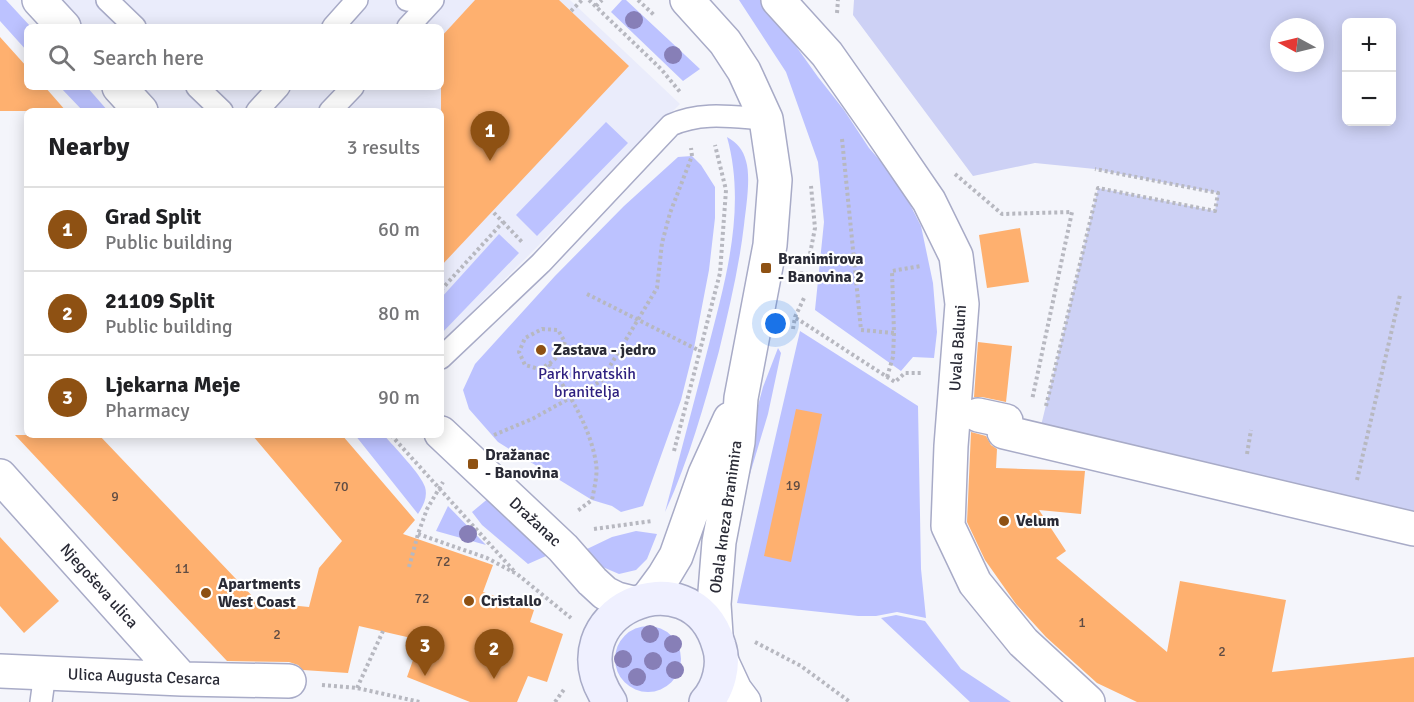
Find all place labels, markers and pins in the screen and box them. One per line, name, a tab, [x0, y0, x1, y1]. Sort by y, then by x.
pin: 1	[470, 112, 510, 161]
place label: Branimirova - Banovina 2	[778, 249, 864, 287]
marker: Branimirova - Banovina 2	[759, 261, 773, 275]
place label: Zastava - jedro	[553, 340, 656, 360]
marker: Zastava - jedro	[534, 343, 548, 357]
place label: Dražanac - Banovina	[485, 445, 559, 483]
marker: Dražanac - Banovina	[466, 457, 480, 471]
place label: Velum	[1016, 511, 1059, 531]
marker: Velum	[997, 514, 1011, 528]
place label: Apartments West Coast	[218, 574, 301, 612]
marker: Apartments West Coast	[199, 586, 213, 600]
place label: Cristallo	[481, 591, 542, 611]
marker: Cristallo	[462, 594, 476, 608]
pin: 3	[406, 626, 444, 676]
pin: 2	[474, 630, 514, 679]

